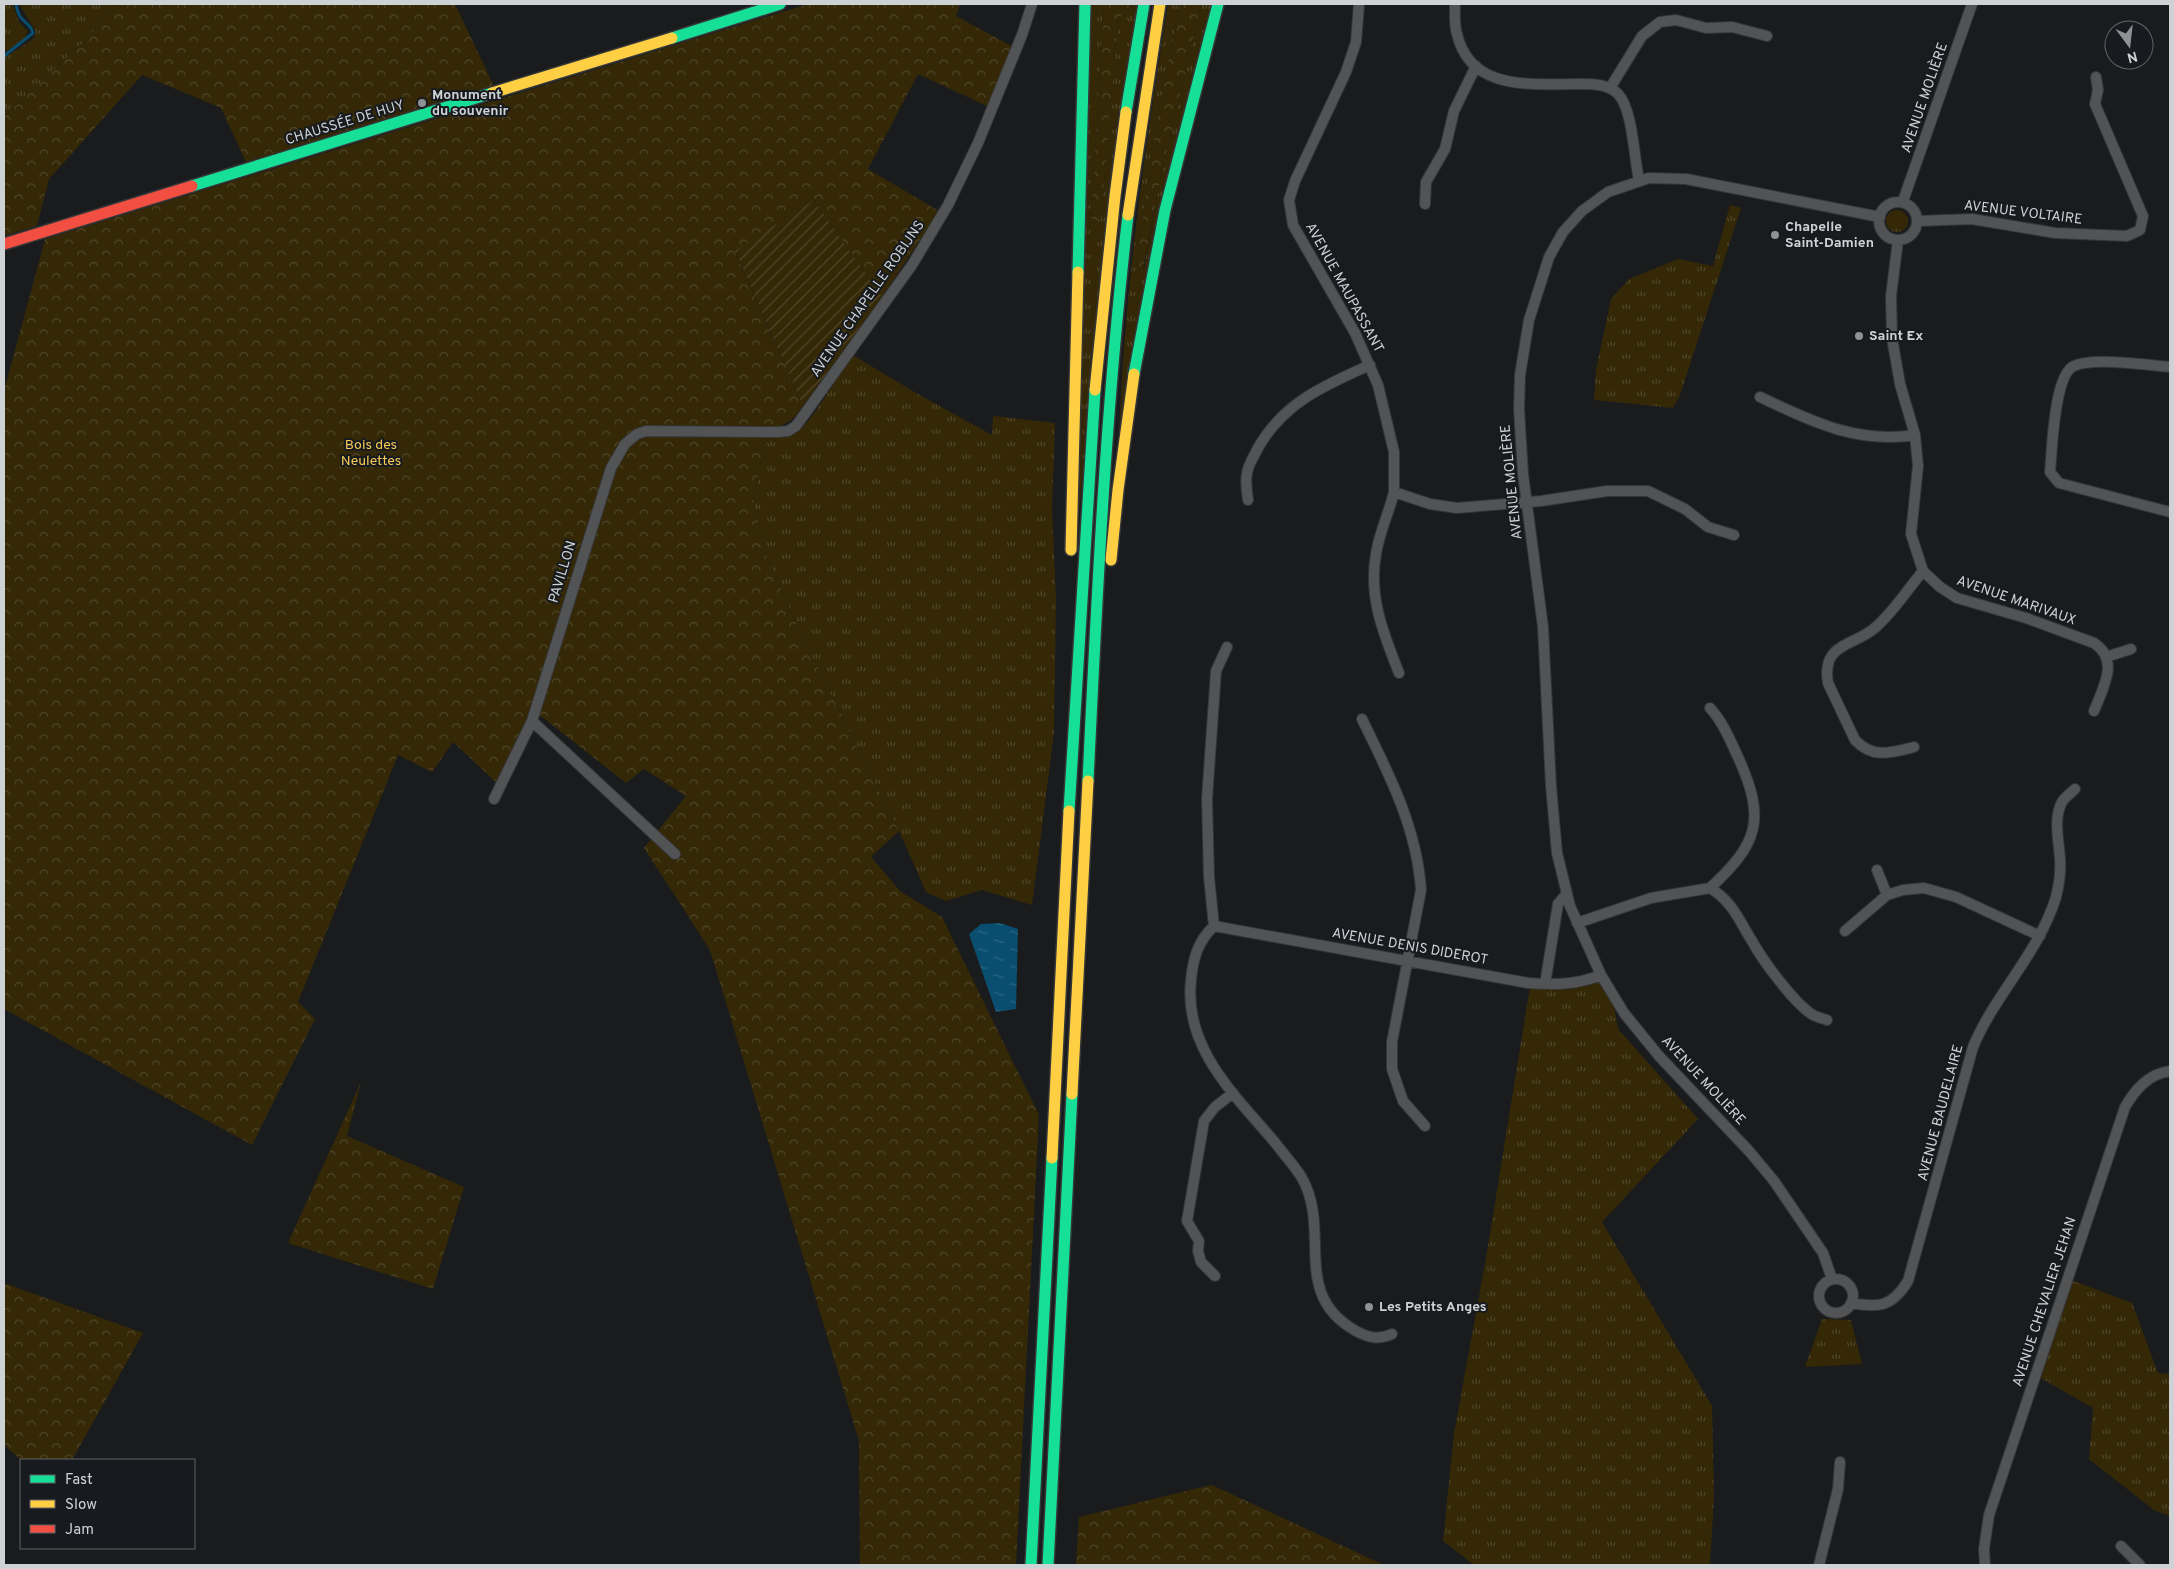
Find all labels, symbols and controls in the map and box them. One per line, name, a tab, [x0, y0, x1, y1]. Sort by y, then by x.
north arrow	[2104, 20, 2154, 70]
street label: AVENUE MOLIÈRE	[1897, 40, 1952, 155]
text: N	[2125, 47, 2139, 66]
place label: Monument du souvenir	[432, 87, 509, 120]
street label: CHAUSSÉE DE HUY	[283, 96, 406, 149]
marker: Monument du souvenir	[416, 97, 428, 109]
street label: AVENUE VOLTAIRE	[1963, 197, 2083, 229]
street label: AVENUE CHAPELLE ROBIJNS	[807, 217, 929, 381]
place label: Chapelle Saint-Damien	[1785, 219, 1874, 252]
street label: AVENUE MAUPASSANT	[1301, 220, 1387, 356]
marker: Chapelle Saint-Damien	[1769, 229, 1781, 241]
place label: Saint Ex	[1869, 328, 1923, 345]
marker: Saint Ex	[1853, 330, 1865, 342]
street label: AVENUE MOLIÈRE	[1497, 424, 1527, 541]
park label: Bois des Neulettes	[341, 437, 401, 470]
street label: PAVILLON	[545, 539, 581, 605]
street label: AVENUE MARIVAUX	[1954, 573, 2078, 629]
street label: AVENUE DENIS DIDEROT	[1331, 925, 1489, 969]
street label: AVENUE MOLIÈRE	[1657, 1032, 1749, 1129]
street label: AVENUE BAUDELAIRE	[1915, 1043, 1967, 1183]
street label: AVENUE CHEVALIER JEHAN	[2009, 1215, 2081, 1389]
place label: Les Petits Anges	[1379, 1299, 1487, 1316]
marker: Les Petits Anges	[1363, 1301, 1375, 1313]
legend	[20, 1459, 195, 1549]
text: Fast	[65, 1471, 93, 1490]
text: Slow	[65, 1496, 97, 1515]
text: Jam	[65, 1521, 94, 1540]

